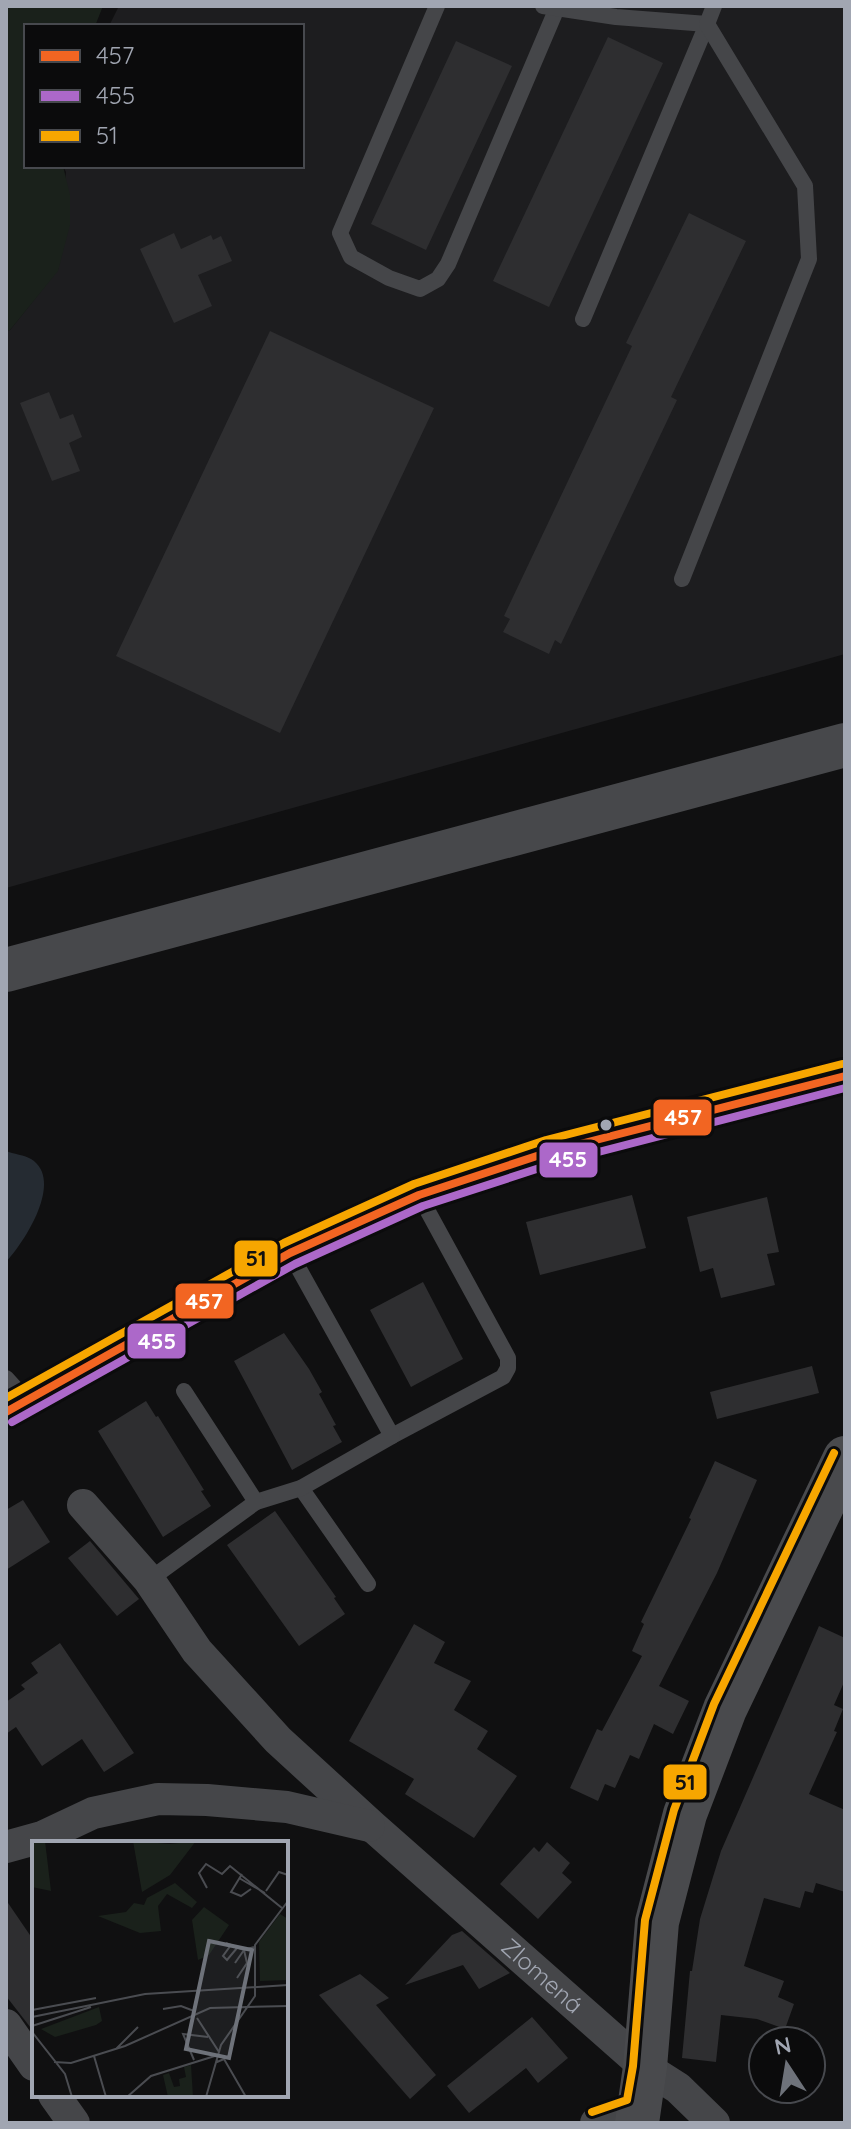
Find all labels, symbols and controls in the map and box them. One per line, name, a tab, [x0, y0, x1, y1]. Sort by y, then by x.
legend	[24, 24, 304, 168]
text: 457	[96, 40, 134, 70]
text: 455	[96, 80, 135, 110]
text: 51	[96, 120, 118, 150]
line badge: 457	[652, 1098, 713, 1137]
text: 457	[664, 1103, 702, 1131]
unlabelled marker	[598, 1117, 614, 1133]
line badge: 455	[538, 1141, 599, 1179]
text: 455	[549, 1145, 587, 1173]
line badge: 51	[233, 1239, 279, 1278]
text: 51	[245, 1244, 267, 1272]
line badge: 457	[174, 1282, 235, 1320]
text: 457	[185, 1287, 223, 1315]
line badge: 455	[126, 1322, 187, 1360]
text: 455	[138, 1327, 176, 1355]
line badge: 51	[662, 1763, 708, 1801]
text: 51	[674, 1768, 696, 1796]
inset map	[32, 1841, 288, 2097]
street label: Zlomená	[495, 1931, 590, 2019]
north arrow	[747, 2025, 827, 2105]
text: N	[772, 2030, 794, 2061]

